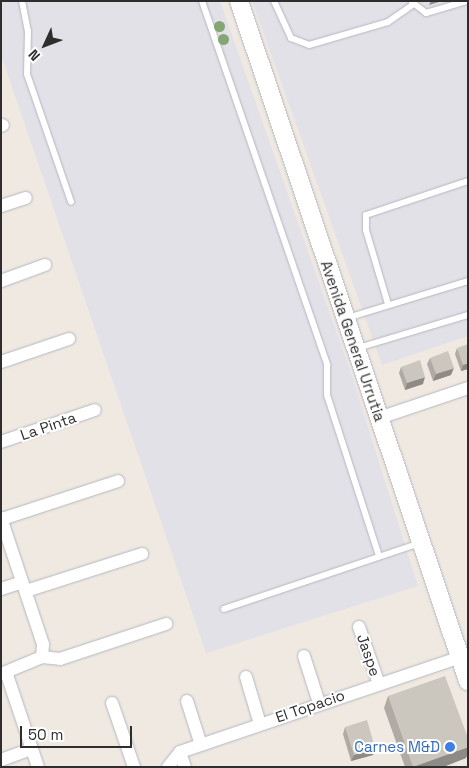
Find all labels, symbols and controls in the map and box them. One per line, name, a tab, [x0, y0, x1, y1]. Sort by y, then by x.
north arrow	[20, 20, 70, 70]
text: N	[24, 46, 44, 65]
street label: Avenida General Urrutia	[317, 258, 389, 424]
street label: La Pinta	[18, 408, 78, 444]
street label: Jaspe	[353, 631, 385, 679]
street label: El Topacio	[273, 686, 347, 726]
scale bar	[22, 716, 135, 748]
text: 50 m	[28, 725, 63, 744]
place label: Carnes M&D	[354, 738, 440, 756]
marker: Carnes M&D	[444, 741, 456, 753]

